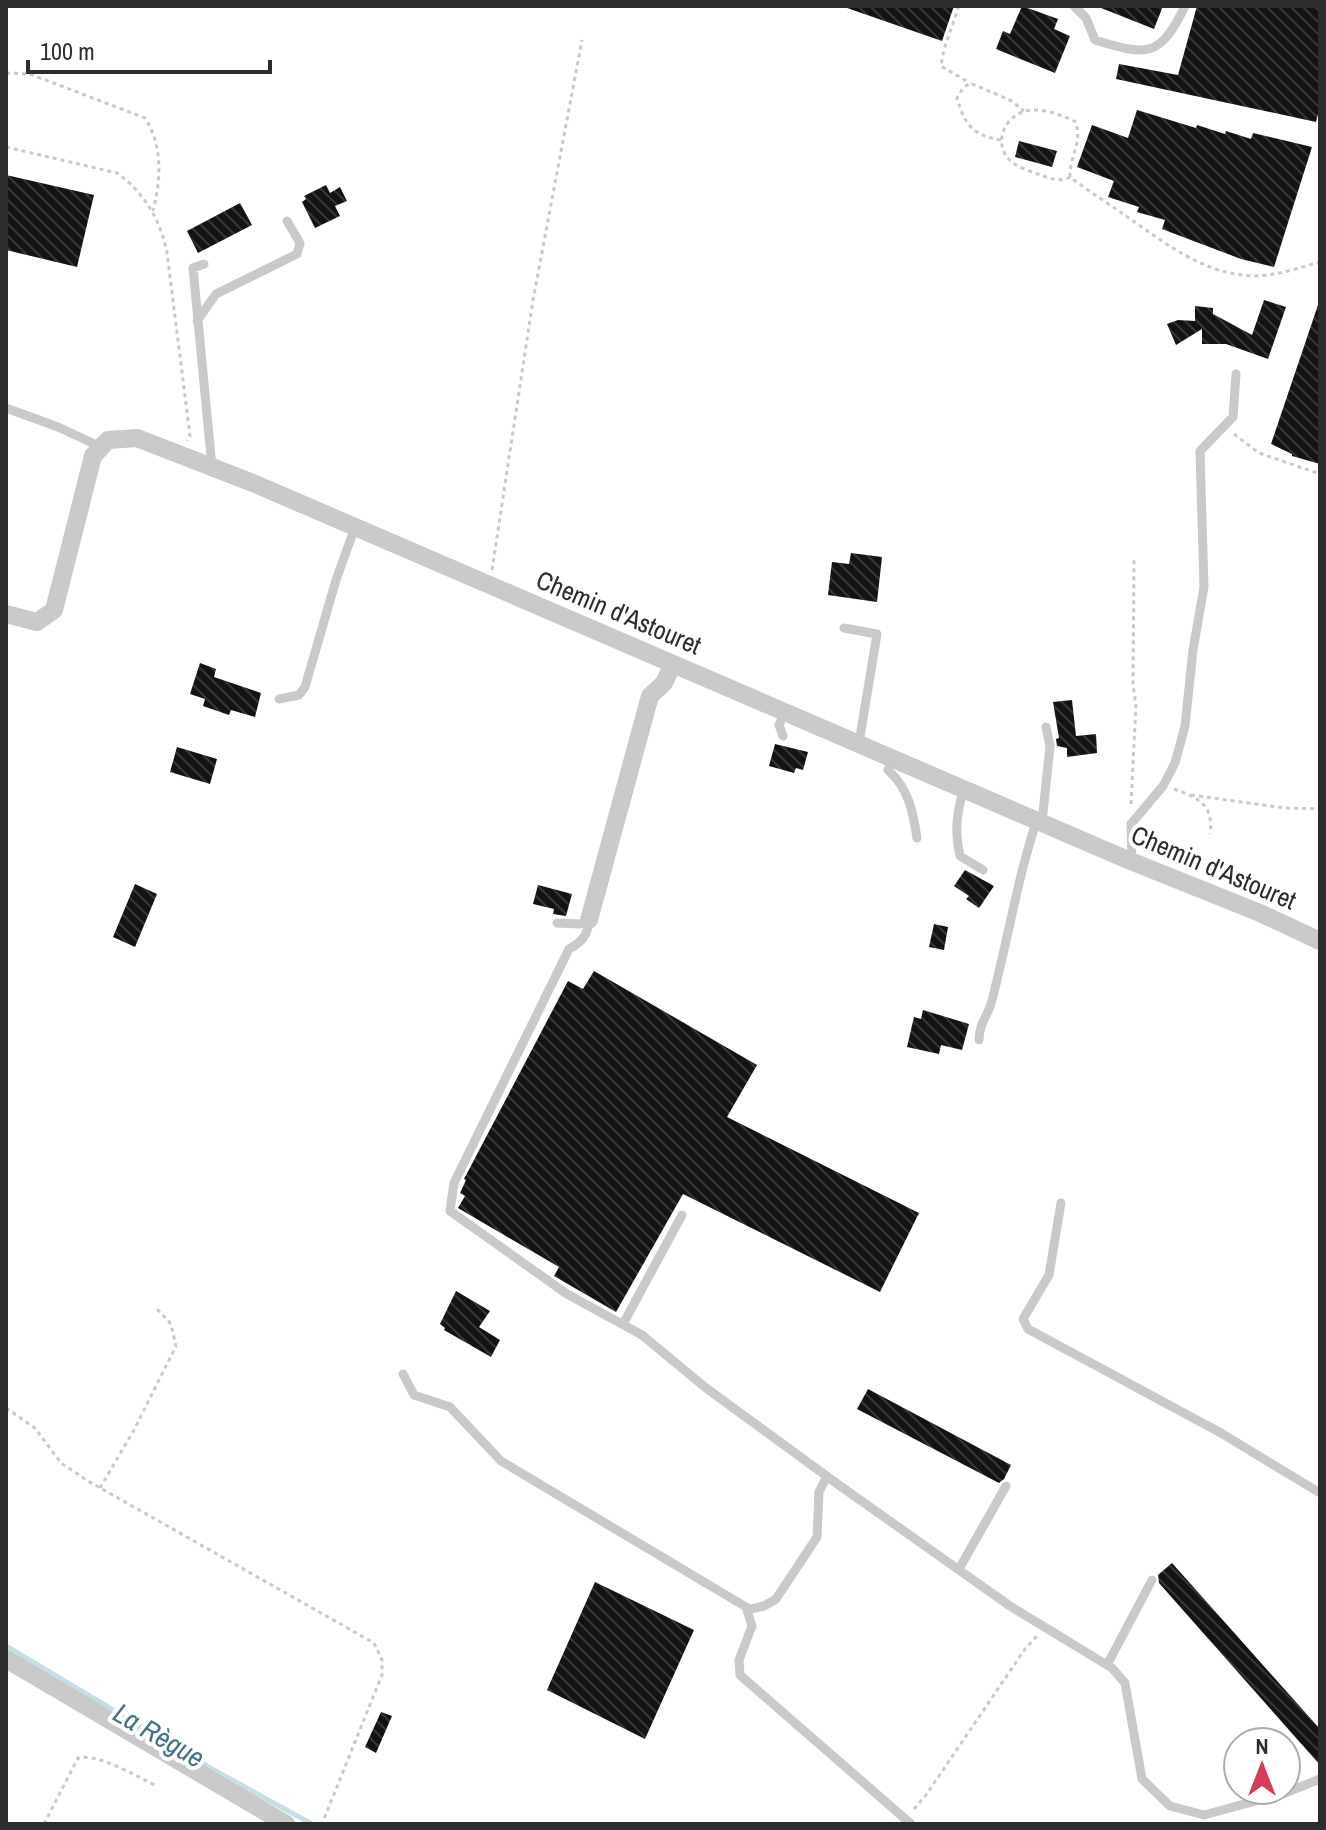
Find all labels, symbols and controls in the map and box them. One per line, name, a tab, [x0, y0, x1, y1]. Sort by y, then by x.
scale bar	[28, 24, 270, 74]
text: 100 m	[40, 35, 95, 67]
street label: Chemin d'Astouret	[531, 562, 707, 663]
street label: Chemin d'Astouret	[1126, 817, 1302, 918]
water label: La Règue	[106, 1694, 212, 1776]
north arrow	[1222, 1726, 1302, 1806]
text: N	[1255, 1731, 1269, 1761]

